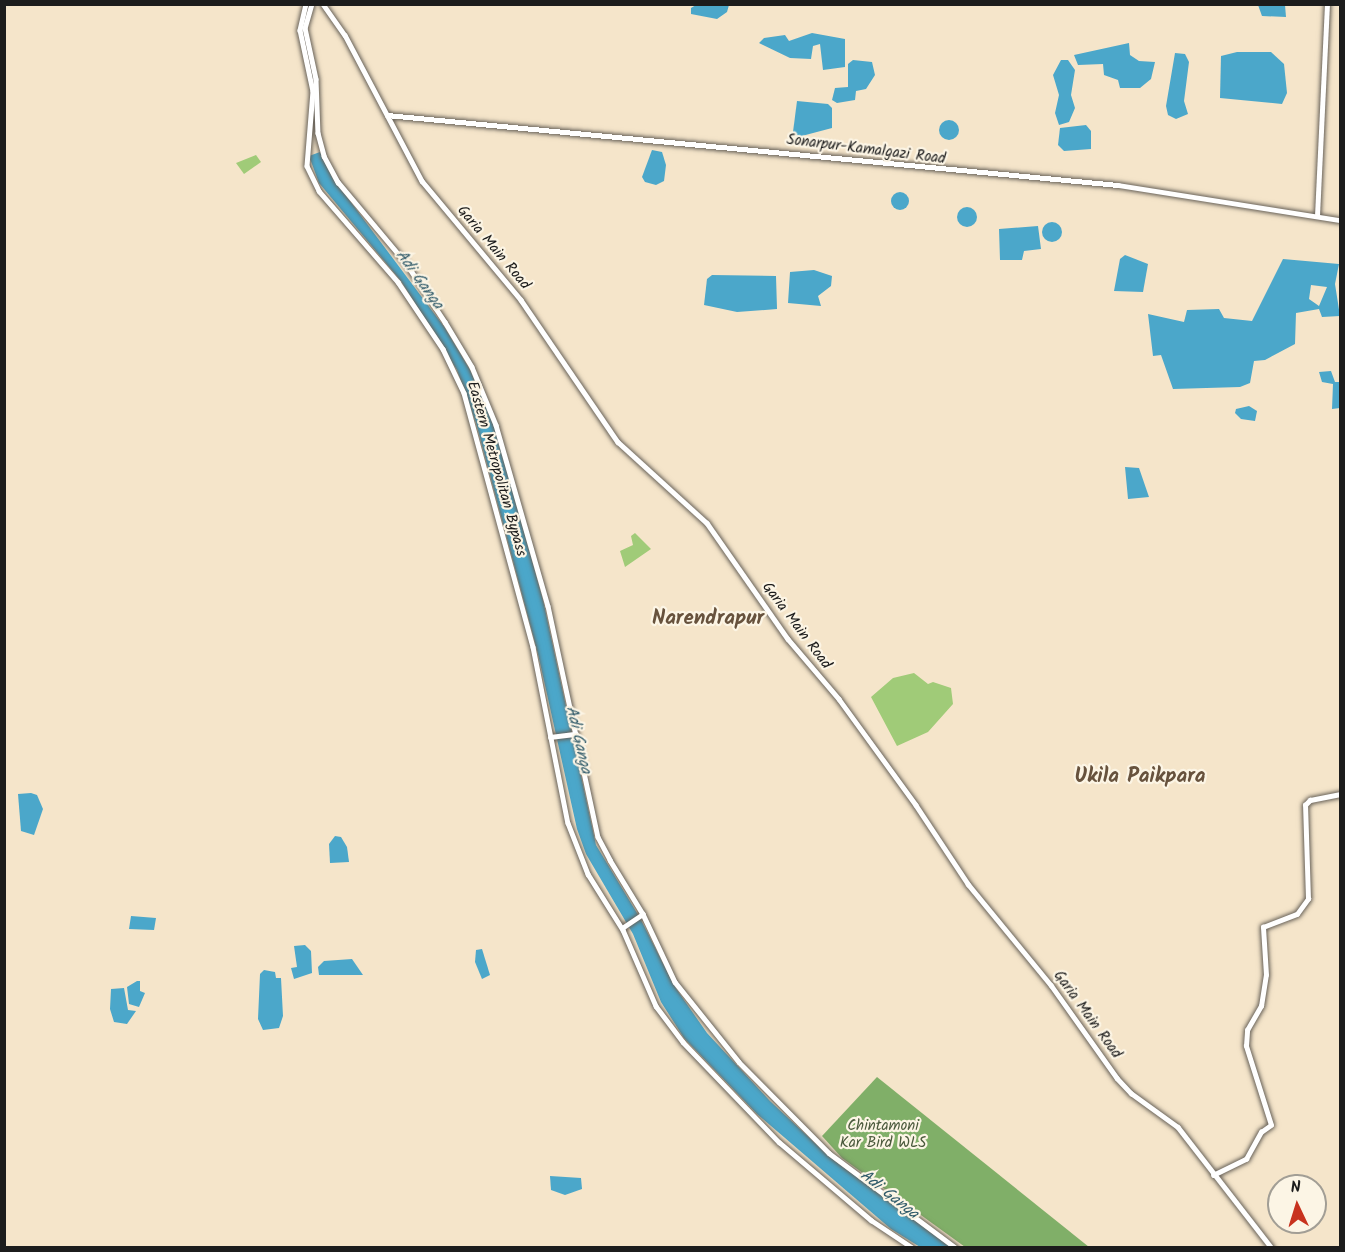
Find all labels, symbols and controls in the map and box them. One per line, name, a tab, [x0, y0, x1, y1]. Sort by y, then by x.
street label: Sonarpur-Kamalgazi Road	[786, 131, 946, 169]
street label: Garia Main Road	[453, 202, 533, 294]
water label: Adi Ganga	[391, 247, 447, 313]
street label: Eastern Metropolitan Bypass	[462, 379, 530, 559]
street label: Garia Main Road	[757, 579, 835, 673]
district label: Narendrapur	[652, 606, 764, 632]
water label: Adi Ganga	[561, 704, 595, 776]
district label: Ukila Paikpara	[1074, 764, 1206, 790]
street label: Garia Main Road	[1049, 968, 1125, 1062]
park label: Chintamoni Kar Bird WLS	[840, 1117, 926, 1152]
water label: Adi Ganga	[856, 1166, 922, 1224]
north arrow	[1267, 1174, 1327, 1234]
text: N	[1290, 1175, 1302, 1200]

